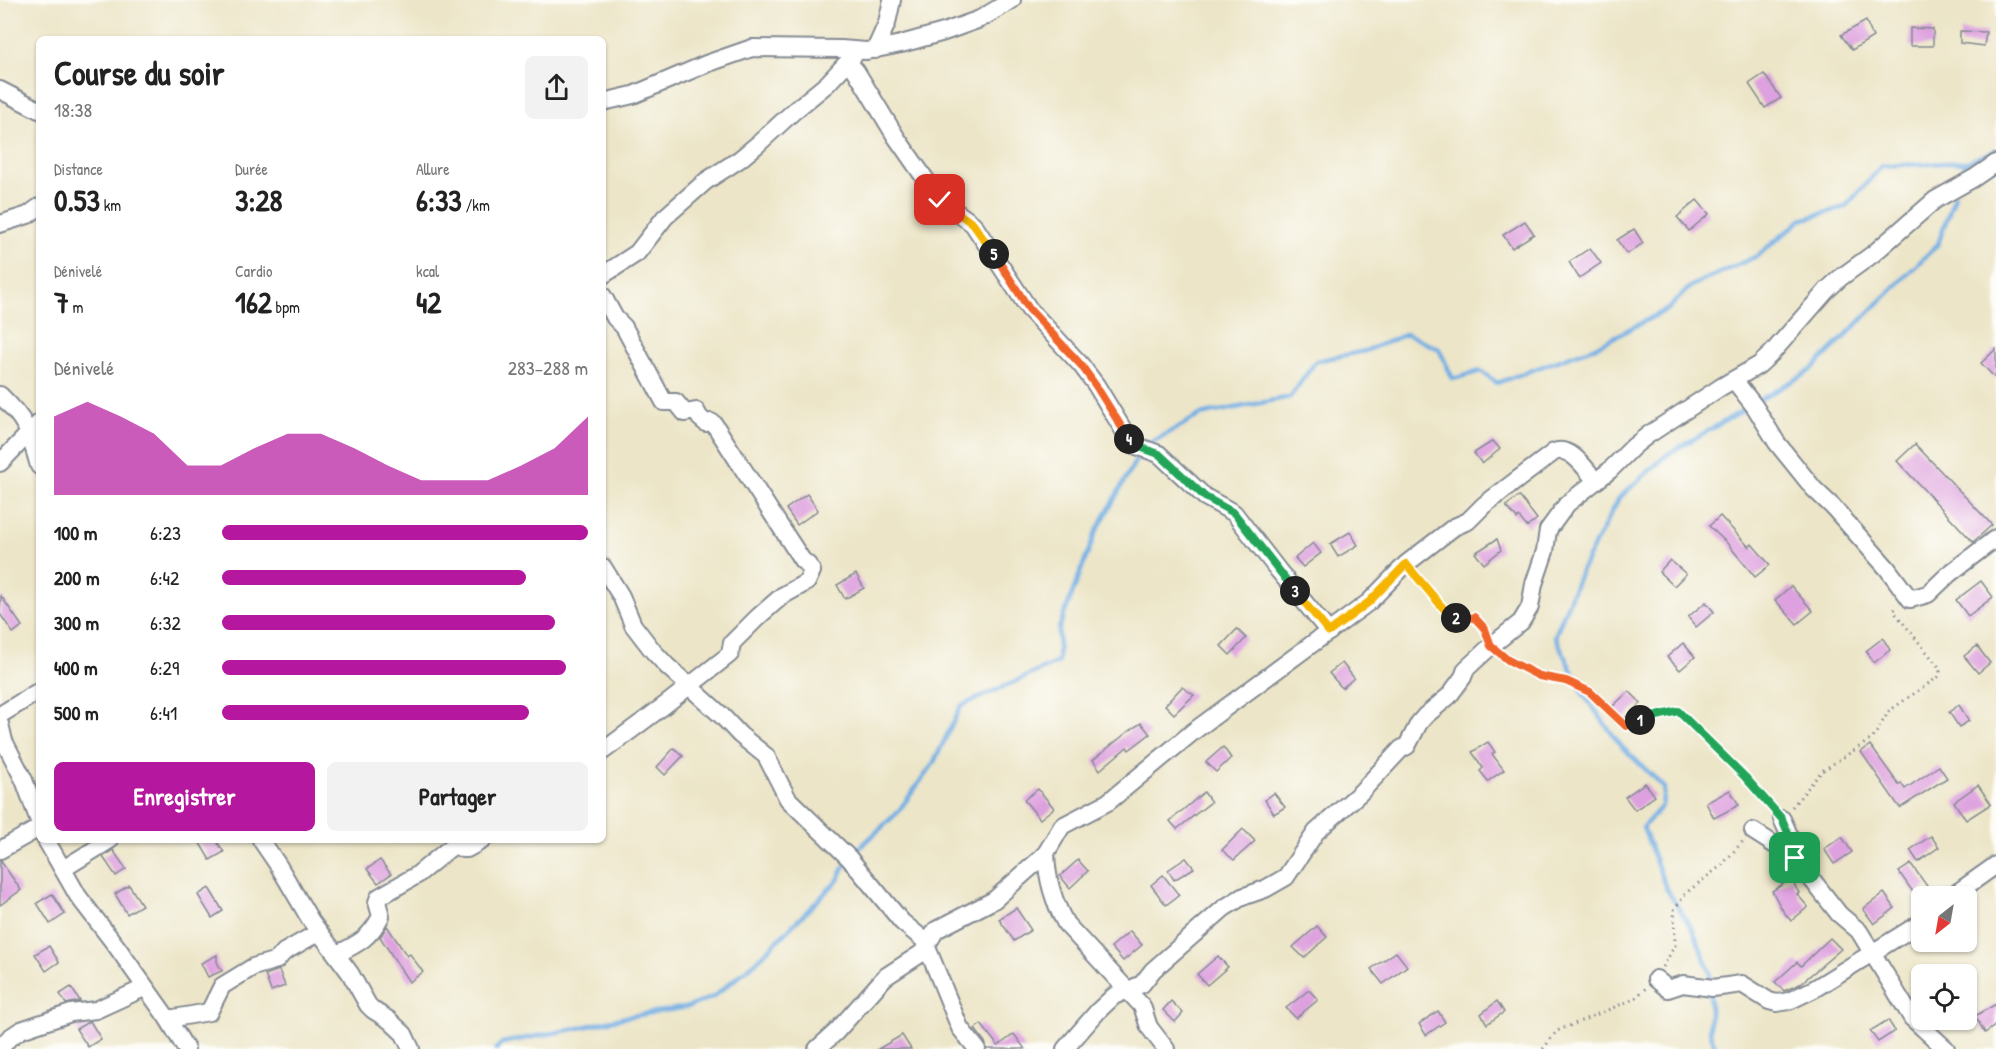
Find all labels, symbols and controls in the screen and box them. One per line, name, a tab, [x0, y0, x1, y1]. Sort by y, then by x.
text: Course du soir	[54, 51, 224, 95]
button: share	[525, 56, 588, 119]
text: 18:38	[54, 96, 92, 123]
text: Distance	[54, 158, 103, 180]
text: Durée	[235, 158, 268, 180]
text: Allure	[416, 158, 450, 180]
pin	[914, 174, 965, 225]
text: 0.53	[54, 180, 100, 220]
text: 3:28	[235, 180, 282, 220]
text: 6:33	[416, 180, 462, 220]
icon: check	[923, 183, 956, 216]
text: km	[100, 194, 121, 216]
text: /km	[462, 194, 490, 216]
pin: 5	[979, 239, 1009, 269]
text: 5	[991, 243, 997, 265]
text: Dénivelé	[54, 260, 102, 282]
text: Cardio	[235, 260, 272, 282]
text: kcal	[416, 260, 439, 282]
text: 7	[54, 282, 69, 322]
text: 162	[235, 282, 272, 322]
text: 42	[416, 282, 441, 322]
text: m	[69, 296, 83, 318]
text: bpm	[272, 296, 300, 318]
text: Dénivelé	[54, 354, 114, 381]
text: 283–288 m	[508, 354, 588, 381]
pin: 4	[1114, 424, 1144, 454]
text: 4	[1126, 428, 1132, 450]
text: 100 m	[54, 519, 97, 546]
text: 6:23	[150, 519, 181, 546]
text: 200 m	[54, 564, 99, 591]
text: 6:42	[150, 564, 179, 591]
pin: 3	[1280, 576, 1310, 606]
text: 3	[1291, 580, 1299, 602]
pin: 2	[1441, 603, 1471, 633]
text: 2	[1452, 607, 1460, 629]
text: 300 m	[54, 609, 99, 636]
text: 6:32	[150, 609, 181, 636]
text: 400 m	[54, 654, 98, 681]
text: 6:29	[150, 654, 179, 681]
text: 500 m	[54, 699, 99, 726]
text: 6:41	[150, 699, 177, 726]
pin: 1	[1625, 705, 1655, 735]
text: 1	[1637, 709, 1643, 731]
button: Enregistrer	[54, 762, 315, 831]
button: Partager	[327, 762, 588, 831]
pin	[1769, 832, 1820, 883]
icon: arrive	[1778, 841, 1811, 874]
north arrow	[1911, 886, 1977, 952]
map controls	[1911, 886, 1977, 1030]
button: locate	[1911, 964, 1977, 1030]

